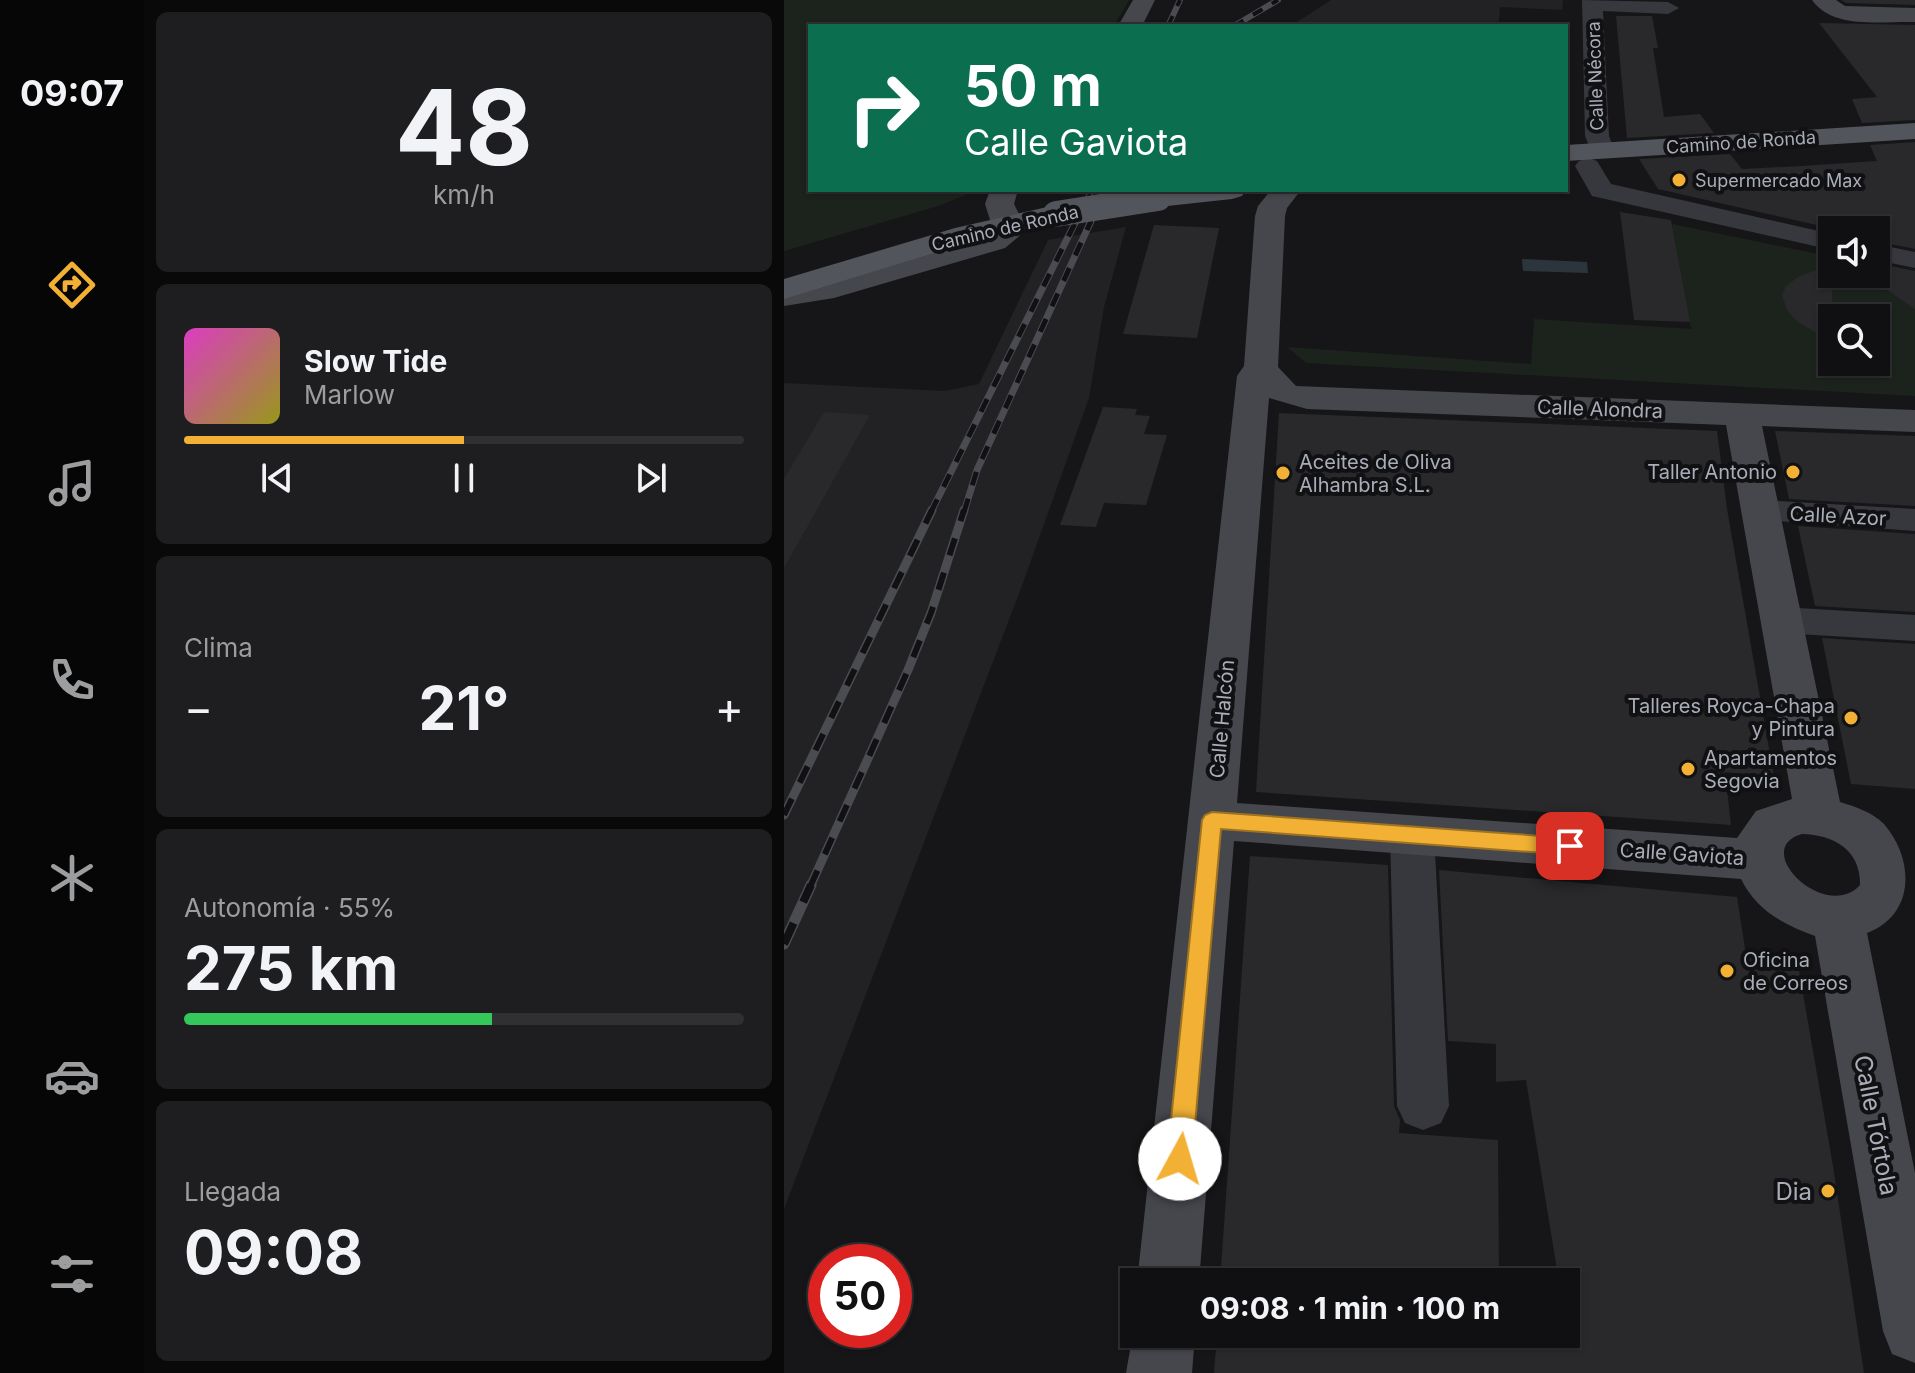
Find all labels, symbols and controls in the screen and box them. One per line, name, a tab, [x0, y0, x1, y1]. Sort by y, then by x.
street label: Calle Nécora	[1583, 21, 1607, 131]
text: 50 m	[964, 52, 1102, 120]
icon: right	[832, 56, 936, 160]
text: 48	[395, 64, 533, 190]
text: 09:07	[20, 71, 124, 115]
text: Calle Gaviota	[964, 120, 1188, 164]
street label: Camino de Ronda	[1665, 126, 1817, 158]
place label: Supermercado Max	[1695, 170, 1862, 191]
marker: Supermercado Max	[1670, 171, 1688, 189]
text: km/h	[433, 179, 495, 210]
street label: Camino de Ronda	[929, 201, 1081, 255]
map controls	[1818, 216, 1890, 376]
button: sound	[1818, 216, 1890, 288]
icon: directions	[44, 257, 100, 313]
button: search	[1818, 304, 1890, 376]
text: Slow Tide	[304, 343, 447, 379]
text: Marlow	[304, 379, 395, 410]
street label: Calle Alondra	[1536, 395, 1664, 423]
place label: Aceites de Oliva Alhambra S.L.	[1299, 450, 1452, 497]
icon: music	[44, 455, 100, 511]
icon: previous	[255, 456, 299, 500]
icon: pause	[442, 456, 486, 500]
icon: next	[629, 456, 673, 500]
place label: Taller Antonio	[1647, 460, 1777, 484]
marker: Taller Antonio	[1784, 463, 1802, 481]
marker: Aceites de Oliva Alhambra S.L.	[1274, 464, 1292, 482]
street label: Calle Azor	[1789, 501, 1887, 531]
text: Clima	[184, 632, 253, 663]
icon: phone	[44, 652, 100, 708]
street label: Calle Halcón	[1205, 659, 1239, 779]
text: 21°	[418, 672, 510, 744]
text: −	[184, 681, 213, 735]
text: +	[715, 681, 744, 735]
place label: Talleres Royca-Chapa y Pintura	[1628, 694, 1835, 741]
marker: Talleres Royca-Chapa y Pintura	[1842, 709, 1860, 727]
place label: Apartamentos Segovia	[1704, 746, 1837, 793]
marker: Apartamentos Segovia	[1679, 760, 1697, 778]
pin	[1536, 812, 1604, 880]
icon: arrive	[1548, 824, 1592, 868]
street label: Calle Gaviota	[1619, 838, 1745, 870]
icon: climate	[44, 850, 100, 906]
text: Autonomía · 55%	[184, 892, 395, 923]
text: 275 km	[184, 932, 398, 1004]
place label: Oficina de Correos	[1743, 948, 1848, 995]
marker: Oficina de Correos	[1718, 962, 1736, 980]
icon: car	[44, 1048, 100, 1104]
street label: Calle Tórtola	[1848, 1052, 1904, 1198]
position arrow	[1138, 1117, 1222, 1201]
text: Llegada	[184, 1176, 281, 1207]
place label: Dia	[1775, 1177, 1812, 1206]
marker: Dia	[1819, 1182, 1837, 1200]
text: 09:08	[184, 1216, 363, 1288]
speed limit sign: 50	[808, 1244, 912, 1348]
icon: filters	[44, 1246, 100, 1302]
text: 09:08 · 1 min · 100 m	[1200, 1290, 1500, 1326]

